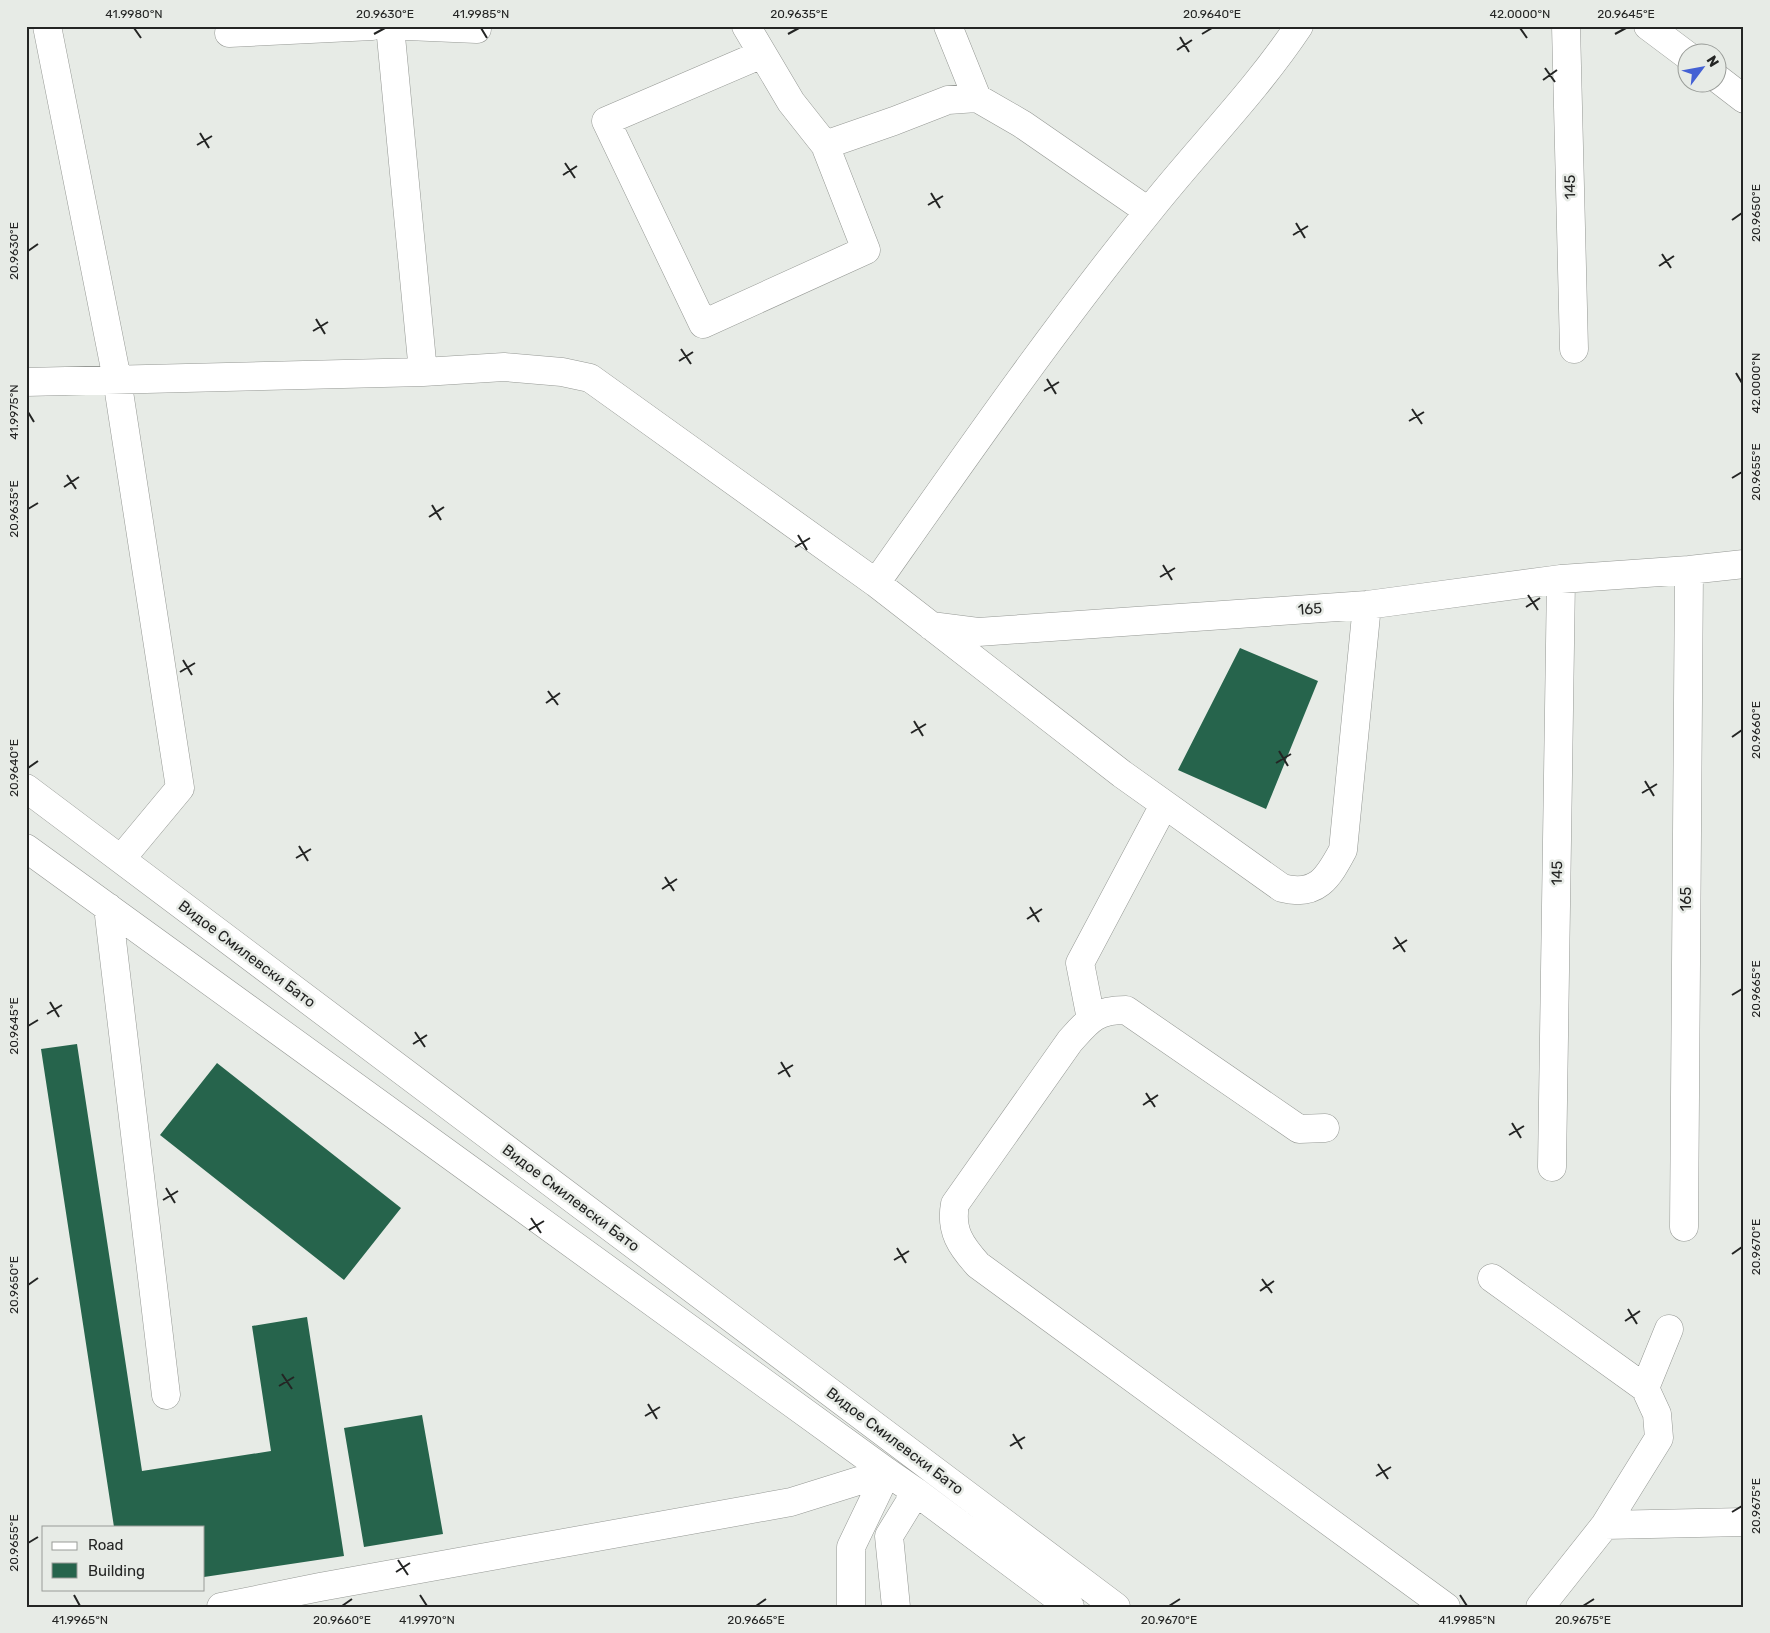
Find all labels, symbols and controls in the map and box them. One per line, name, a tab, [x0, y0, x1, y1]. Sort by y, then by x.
text: 41.9980°N	[105, 7, 163, 21]
text: 20.9630°E	[356, 7, 414, 21]
text: 41.9985°N	[453, 7, 509, 21]
text: 20.9635°E	[770, 7, 828, 21]
text: 20.9640°E	[1183, 7, 1241, 21]
text: 42.0000°N	[1490, 7, 1550, 21]
text: 20.9645°E	[1597, 7, 1655, 21]
north arrow	[1678, 42, 1728, 92]
text: N	[1703, 53, 1722, 70]
street label: 145	[1561, 174, 1579, 199]
text: 20.9650°E	[1749, 184, 1763, 242]
text: 20.9630°E	[7, 222, 21, 280]
text: 42.0000°N	[1749, 353, 1763, 413]
text: 41.9975°N	[7, 384, 21, 440]
text: 20.9655°E	[1749, 443, 1763, 501]
text: 20.9635°E	[7, 480, 21, 538]
street label: 165	[1297, 599, 1323, 619]
text: 20.9660°E	[1749, 701, 1763, 759]
text: 20.9640°E	[7, 739, 21, 797]
street label: 145	[1548, 860, 1566, 885]
street label: 165	[1677, 887, 1695, 911]
street label: Видое Смилевски Бато	[175, 897, 319, 1011]
text: 20.9665°E	[1749, 960, 1763, 1018]
text: 20.9645°E	[7, 997, 21, 1055]
street label: Видое Смилевски Бато	[499, 1141, 643, 1255]
text: 20.9670°E	[1749, 1219, 1763, 1275]
text: 20.9650°E	[7, 1256, 21, 1314]
street label: Видое Смилевски Бато	[823, 1384, 967, 1498]
text: 20.9675°E	[1749, 1478, 1763, 1534]
text: 20.9655°E	[7, 1514, 21, 1572]
legend	[42, 1526, 205, 1590]
text: Road	[88, 1536, 124, 1554]
text: Building	[88, 1562, 145, 1580]
text: 41.9965°N	[52, 1613, 108, 1627]
text: 20.9660°E	[313, 1613, 371, 1627]
text: 41.9970°N	[399, 1613, 455, 1627]
text: 20.9665°E	[727, 1613, 785, 1627]
text: 20.9670°E	[1141, 1613, 1197, 1627]
text: 41.9985°N	[1439, 1613, 1495, 1627]
text: 20.9675°E	[1555, 1613, 1611, 1627]

